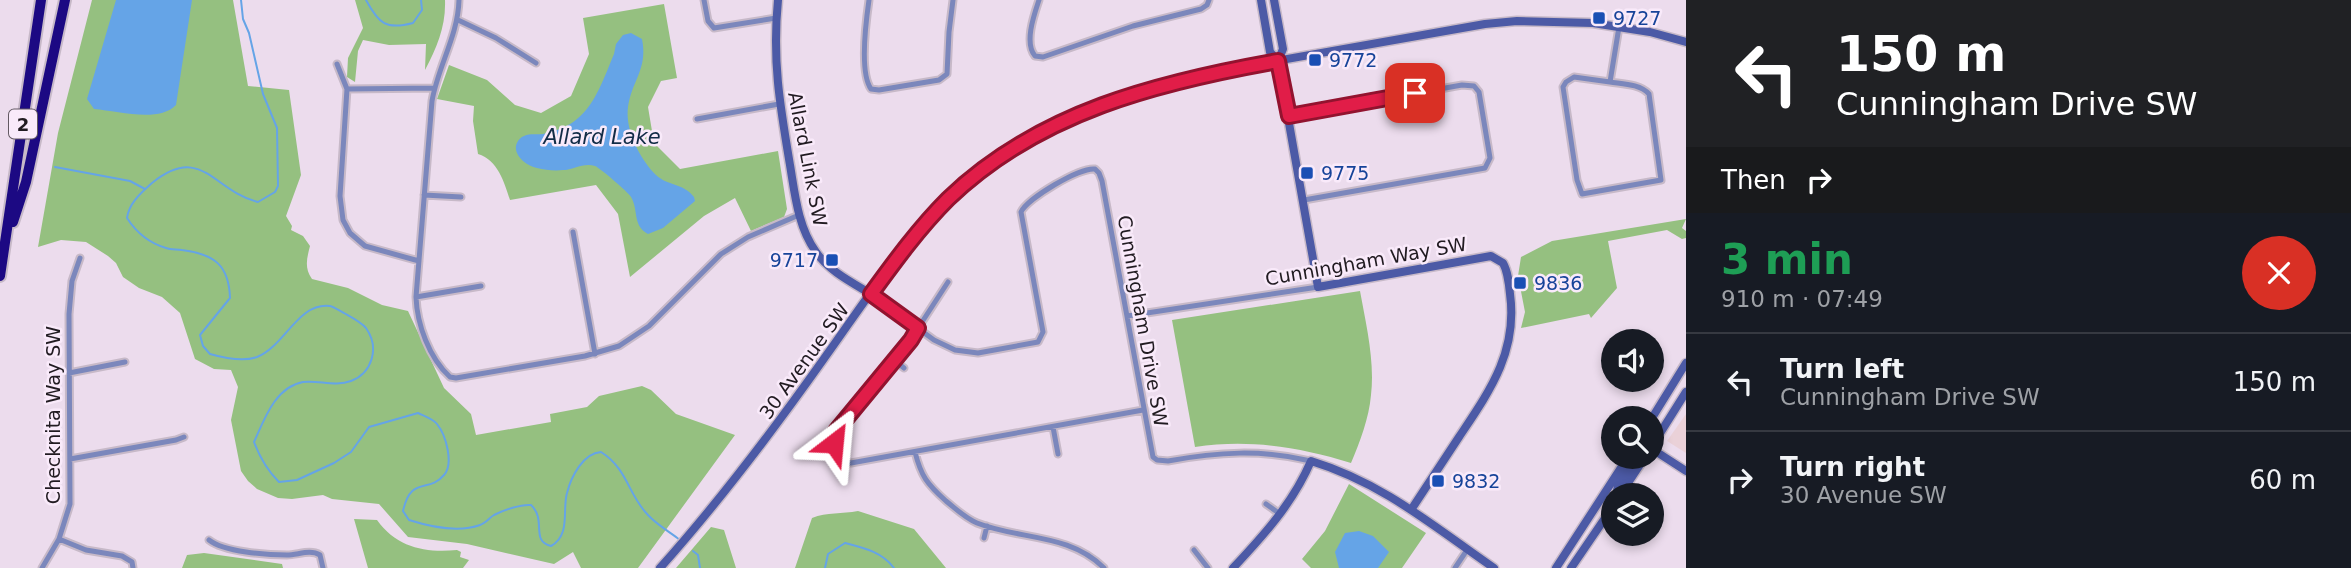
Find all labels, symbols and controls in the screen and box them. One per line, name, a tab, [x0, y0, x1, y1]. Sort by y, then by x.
place label: 9727	[1613, 7, 1661, 29]
marker: 9727	[1591, 10, 1607, 26]
text: 150 m	[1836, 26, 2006, 83]
icon: left	[1721, 28, 1812, 119]
place label: 9772	[1329, 49, 1377, 71]
marker: 9772	[1307, 52, 1323, 68]
pin	[1385, 63, 1445, 123]
icon: arrive	[1396, 74, 1434, 112]
text: Cunningham Drive SW	[1836, 85, 2197, 123]
street label: Allard Link SW	[784, 90, 832, 228]
road number: 2	[9, 110, 37, 139]
water label: Allard Lake	[541, 125, 661, 149]
icon: right	[1800, 161, 1838, 199]
place label: 9775	[1321, 162, 1369, 184]
marker: 9775	[1299, 165, 1315, 181]
text: Then	[1721, 165, 1786, 195]
street label: Cunningham Drive SW	[1114, 213, 1172, 429]
street label: Cunningham Way SW	[1263, 232, 1469, 290]
text: 3 min	[1721, 235, 1853, 284]
button: close	[2242, 236, 2316, 310]
place label: 9717	[770, 249, 818, 271]
marker: 9717	[824, 252, 840, 268]
place label: 9836	[1534, 272, 1582, 294]
marker: 9836	[1512, 275, 1528, 291]
text: 910 m · 07:49	[1721, 286, 1883, 312]
street label: 30 Avenue SW	[755, 299, 853, 423]
street label: Checknita Way SW	[42, 326, 64, 504]
map controls	[1601, 329, 1664, 546]
button: sound	[1601, 329, 1664, 392]
text: Turn left	[1780, 354, 1904, 384]
icon: left	[1721, 363, 1759, 401]
text: 150 m	[2233, 367, 2316, 397]
text: Cunningham Drive SW	[1780, 384, 2040, 410]
position arrow	[797, 406, 871, 480]
button: search	[1601, 406, 1664, 469]
text: Turn right	[1780, 452, 1925, 482]
icon: right	[1721, 461, 1759, 499]
text: 60 m	[2249, 465, 2316, 495]
place label: 9832	[1452, 470, 1500, 492]
marker: 9832	[1430, 473, 1446, 489]
text: 30 Avenue SW	[1780, 482, 1947, 508]
button: layers	[1601, 483, 1664, 546]

